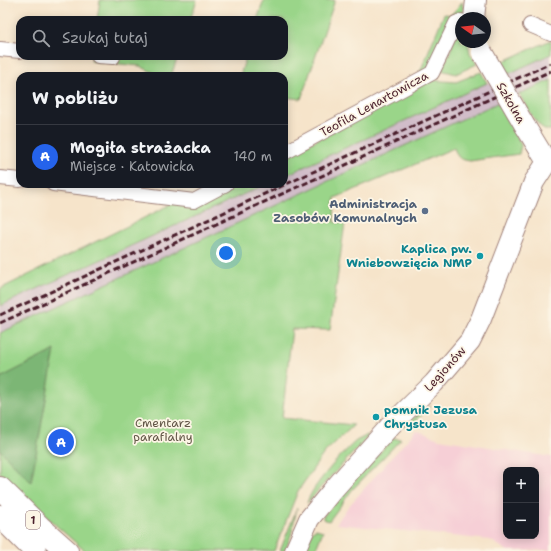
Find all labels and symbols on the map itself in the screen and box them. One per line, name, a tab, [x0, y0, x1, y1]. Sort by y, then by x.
north arrow	[455, 12, 491, 48]
street label: Teofila Lenartowicza	[317, 67, 432, 140]
street label: Szkolna	[493, 79, 530, 127]
place label: Administracja Zasobów Komunalnych	[273, 196, 418, 226]
marker: Administracja Zasobów Komunalnych	[420, 206, 430, 216]
place label: Kaplica pw. Wniebowzięcia NMP	[346, 241, 472, 271]
your location	[216, 243, 236, 263]
marker: Kaplica pw. Wniebowzięcia NMP	[475, 251, 485, 261]
street label: Legionów	[420, 343, 470, 395]
place label: pomnik Jezusa Chrystusa	[384, 402, 478, 432]
marker: pomnik Jezusa Chrystusa	[371, 412, 381, 422]
park label: Cmentarz parafialny	[133, 415, 193, 445]
pin: A	[48, 427, 74, 457]
road number: 1	[26, 511, 40, 529]

